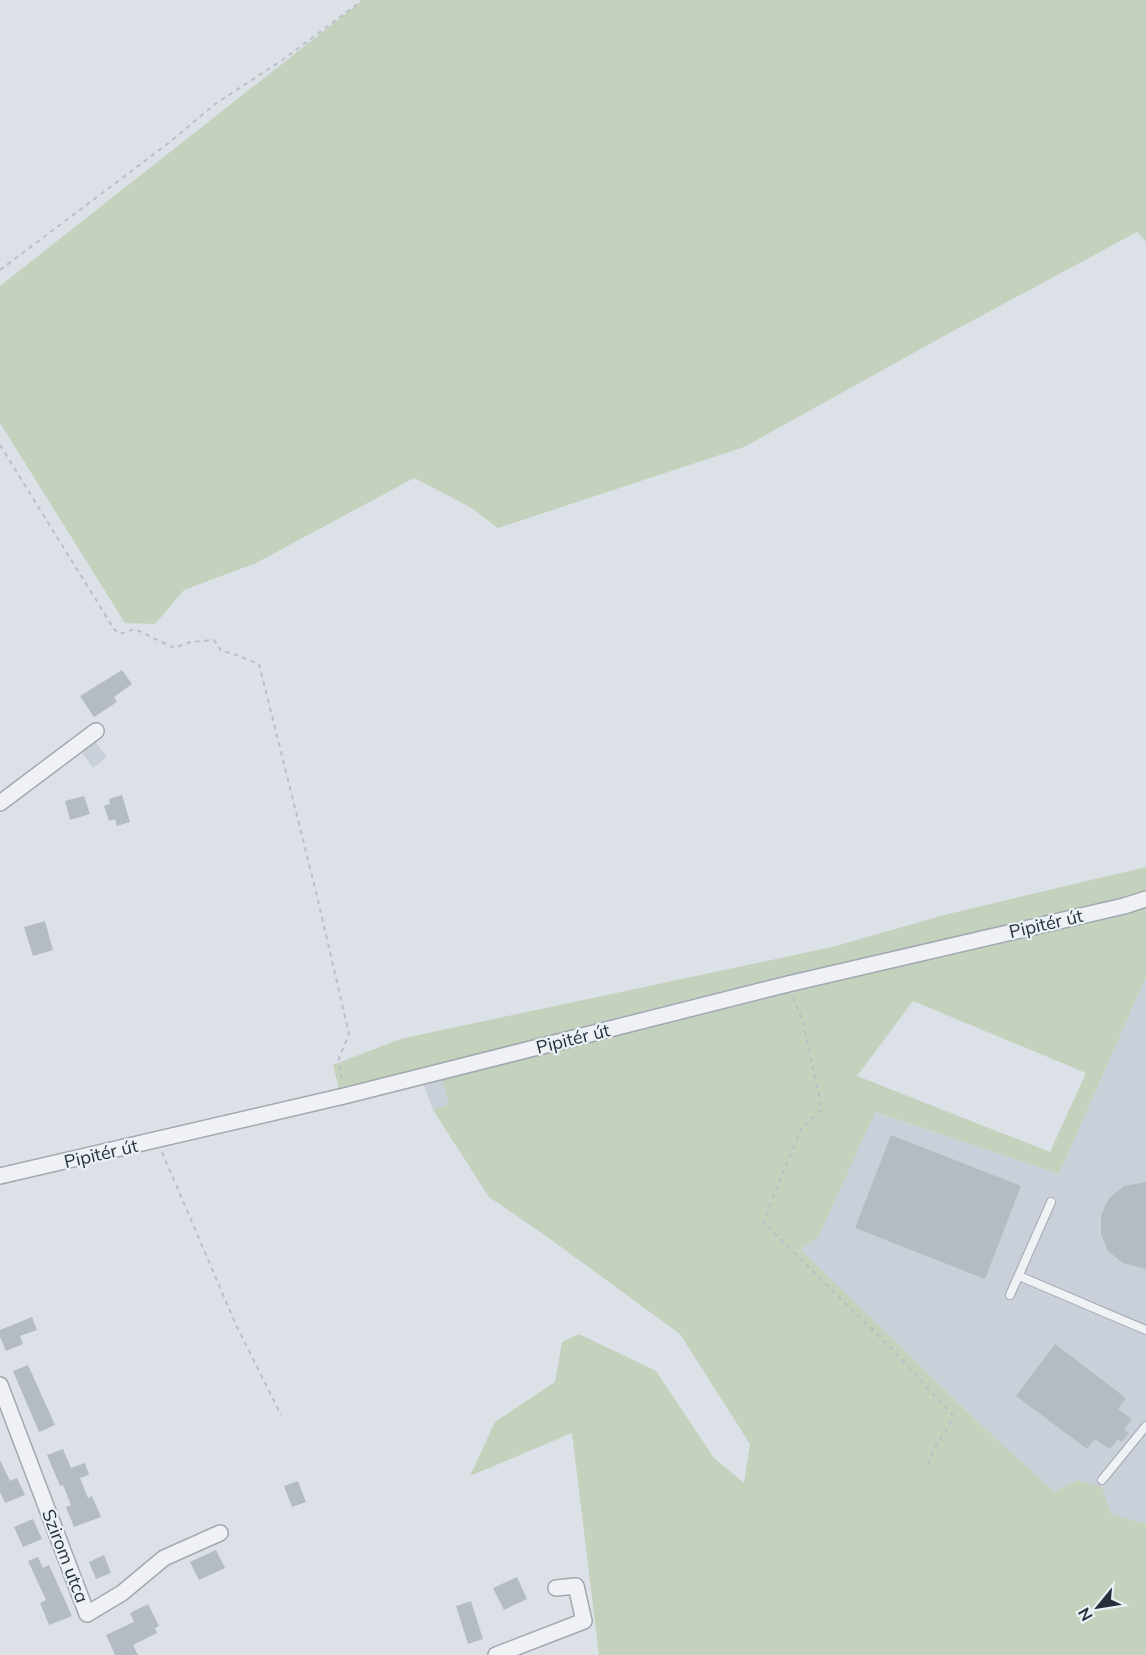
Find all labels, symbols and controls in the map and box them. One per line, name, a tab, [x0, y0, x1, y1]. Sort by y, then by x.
street label: Pipitér út	[1007, 904, 1085, 943]
street label: Pipitér út	[534, 1018, 612, 1059]
street label: Pipitér út	[62, 1134, 140, 1173]
street label: Szirom utca	[37, 1506, 94, 1606]
north arrow	[1068, 1577, 1128, 1637]
text: N	[1073, 1604, 1097, 1625]

